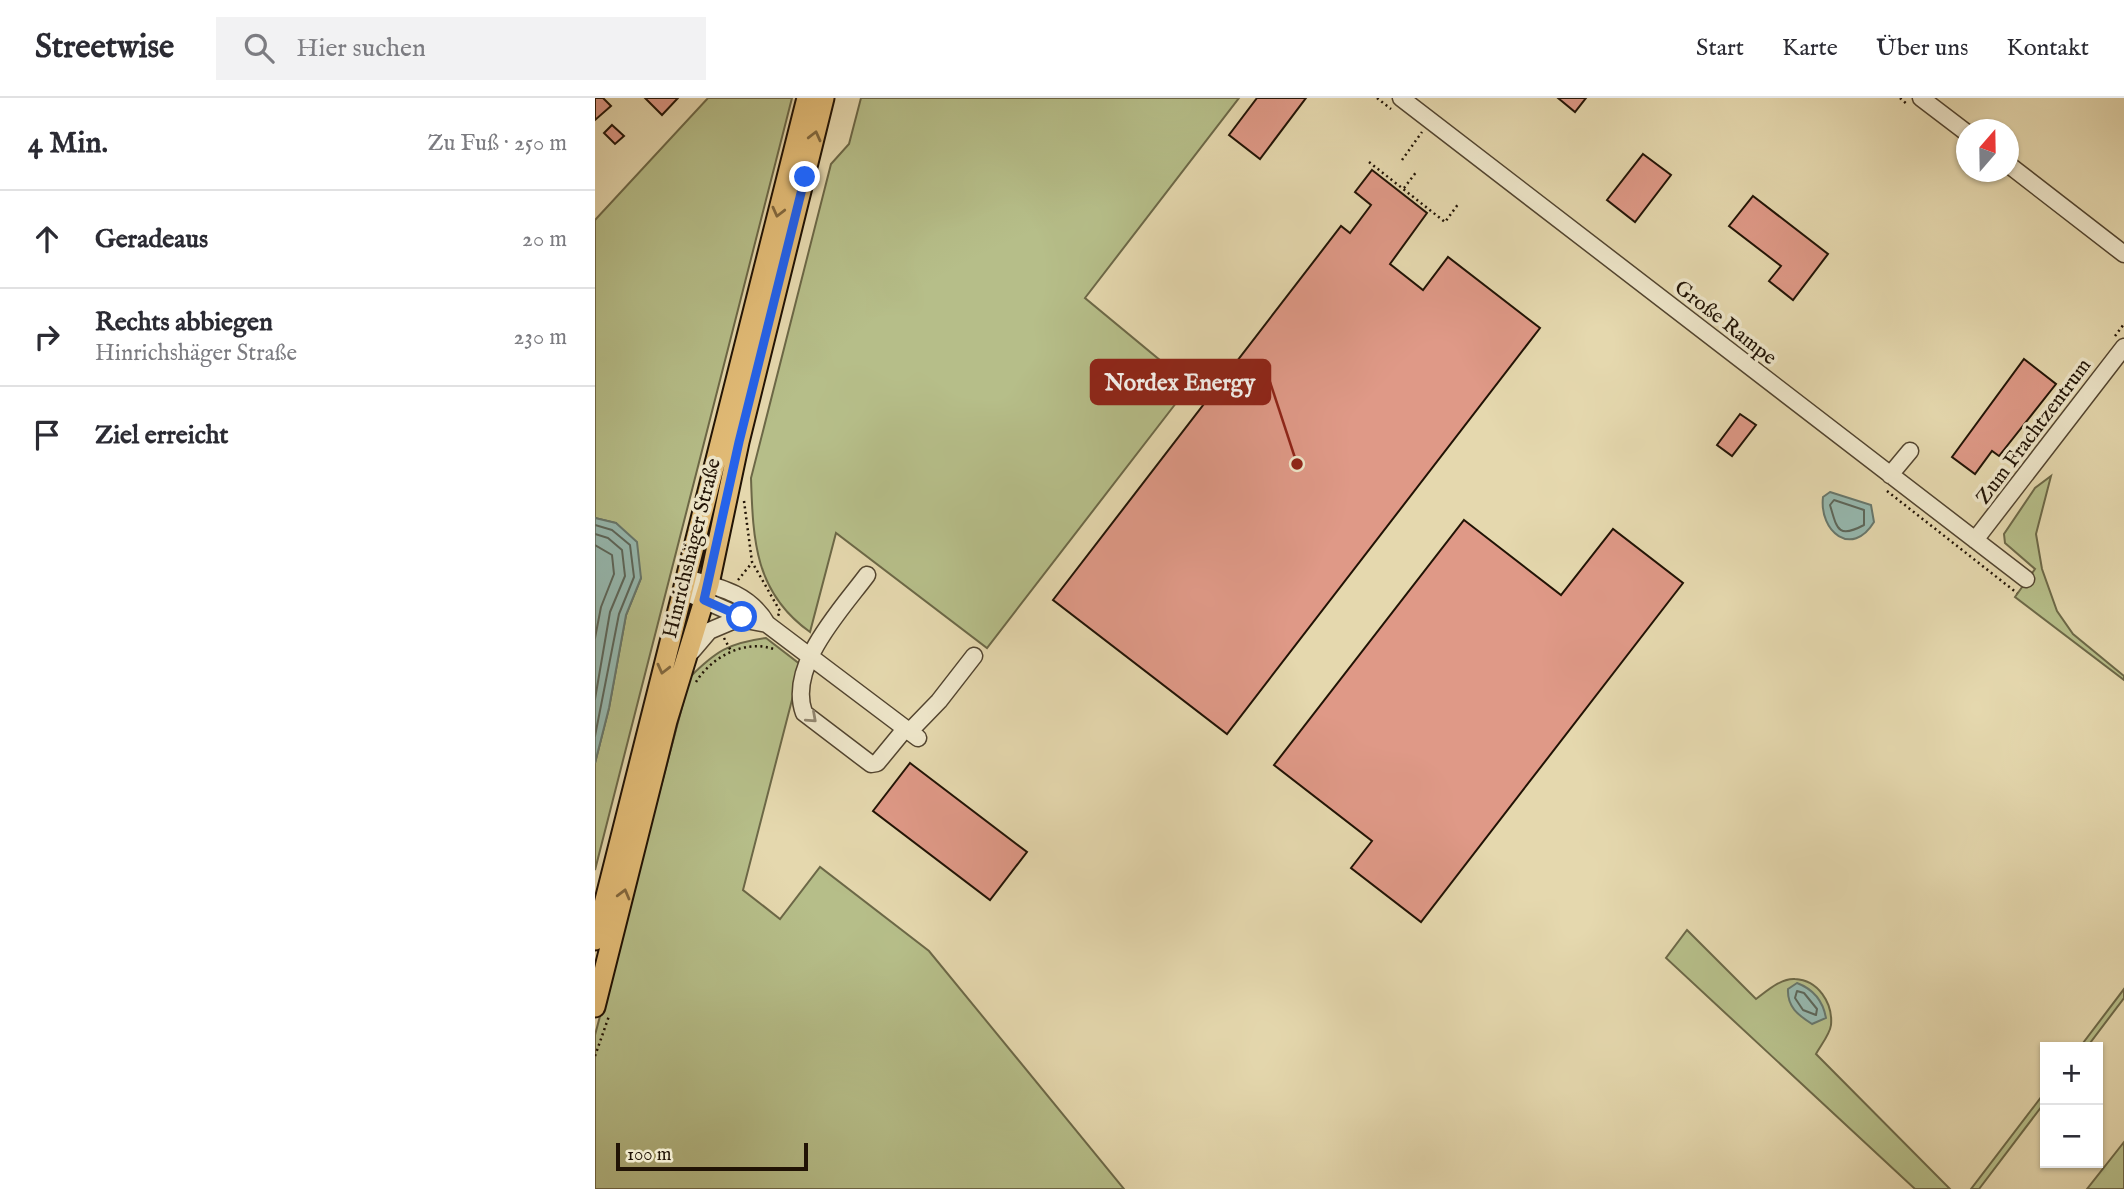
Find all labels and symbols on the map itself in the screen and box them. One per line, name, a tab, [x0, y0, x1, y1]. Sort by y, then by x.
north arrow	[1956, 119, 2019, 182]
one-way arrow	[807, 130, 821, 142]
route end	[789, 161, 820, 192]
one-way arrow	[772, 206, 786, 218]
street label: Große Rampe	[1668, 275, 1782, 372]
street label: Zum Frachtzentrum	[1970, 353, 2098, 510]
callout: Nordex Energy	[1091, 360, 1270, 404]
text: Nordex Energy	[1104, 369, 1256, 398]
street label: Hinrichshäger Straße	[657, 455, 728, 641]
route start	[726, 601, 757, 632]
one-way arrow	[657, 663, 671, 675]
one-way arrow	[804, 710, 817, 722]
one-way arrow	[616, 888, 631, 900]
scale bar	[616, 1140, 809, 1172]

